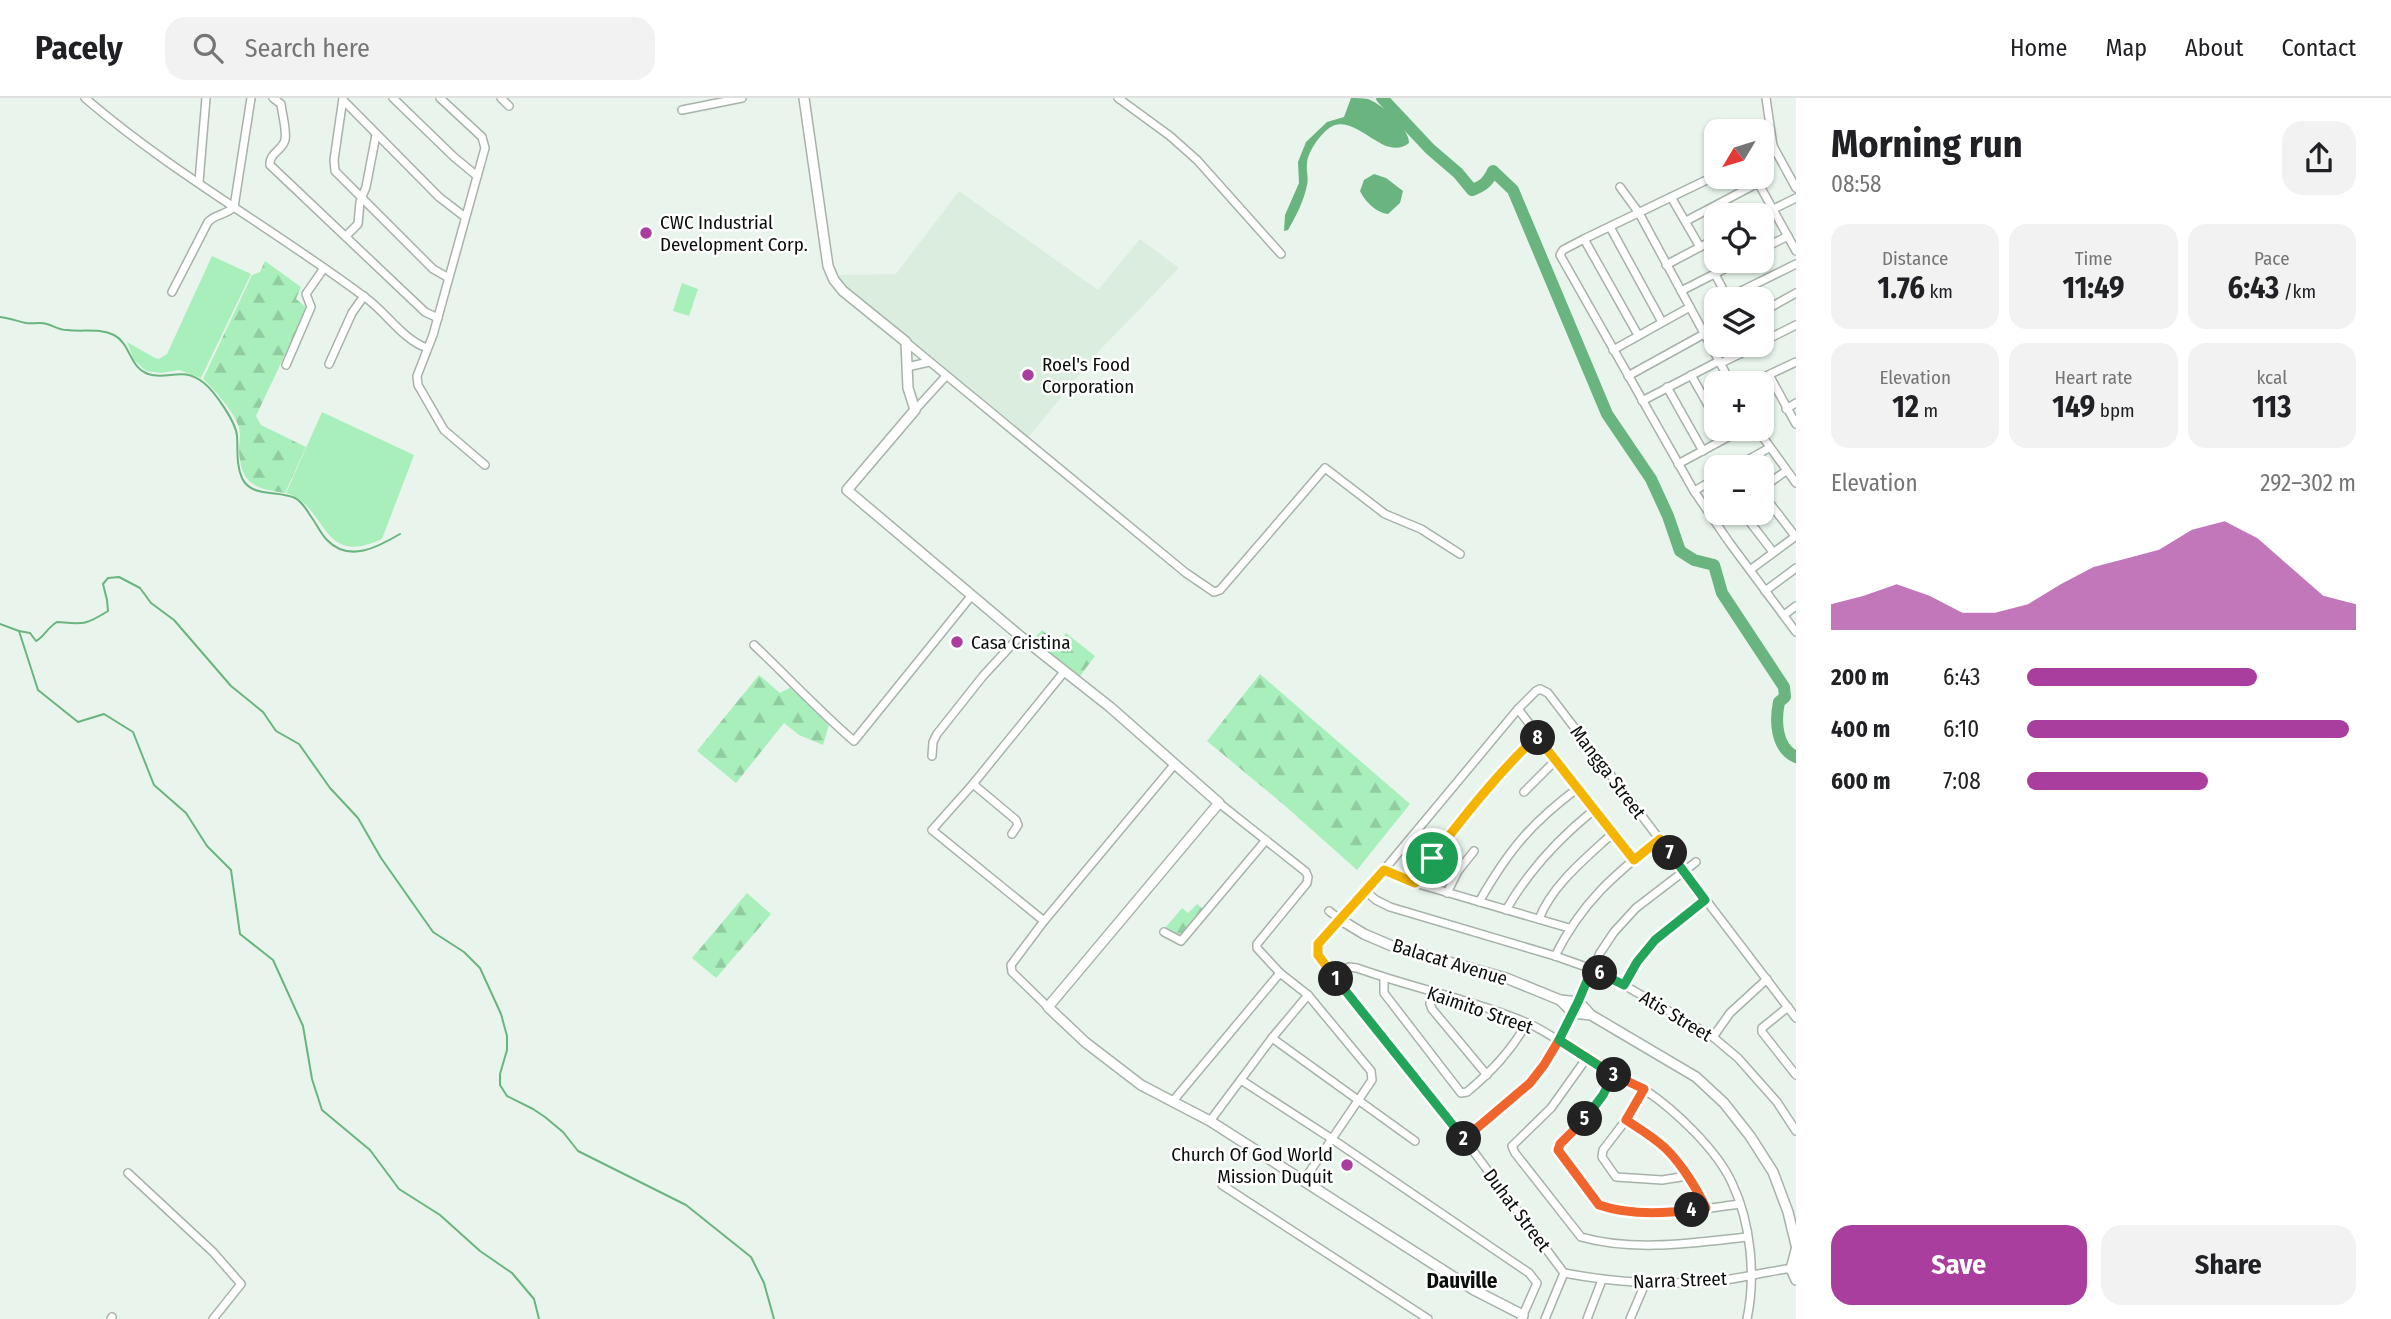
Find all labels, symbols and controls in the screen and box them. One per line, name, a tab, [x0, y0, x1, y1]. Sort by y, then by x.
search box	[165, 17, 655, 80]
text: Pacely	[35, 28, 123, 68]
icon: search	[189, 29, 227, 67]
text: Search here	[245, 33, 370, 64]
text: Home	[2010, 34, 2067, 62]
text: Map	[2105, 34, 2147, 62]
text: About	[2185, 34, 2243, 62]
text: Contact	[2281, 34, 2356, 62]
north arrow	[1704, 119, 1774, 189]
map controls	[1704, 119, 1774, 525]
text: Morning run	[1831, 121, 2023, 167]
button: share	[2282, 121, 2356, 195]
text: 08:58	[1831, 170, 1882, 198]
button: locate	[1704, 203, 1774, 273]
place label: CWC Industrial Development Corp.	[660, 211, 808, 256]
marker: CWC Industrial Development Corp.	[638, 225, 654, 241]
text: Distance	[1882, 247, 1948, 270]
text: Time	[2075, 247, 2112, 270]
text: Pace	[2254, 247, 2290, 270]
text: 1.76	[1877, 270, 1925, 306]
text: 11:49	[2063, 270, 2124, 306]
text: 6:43	[2228, 270, 2279, 306]
text: km	[1925, 280, 1953, 303]
text: /km	[2279, 280, 2316, 303]
button: layers	[1704, 287, 1774, 357]
place label: Roel's Food Corporation	[1042, 353, 1134, 398]
text: Elevation	[1879, 366, 1951, 389]
text: Heart rate	[2054, 366, 2133, 389]
text: kcal	[2256, 366, 2287, 389]
marker: Roel's Food Corporation	[1020, 367, 1036, 383]
button: +	[1704, 371, 1774, 441]
text: 12	[1892, 389, 1919, 425]
text: 149	[2052, 389, 2095, 425]
text: 113	[2252, 389, 2291, 425]
text: m	[1919, 399, 1938, 422]
text: bpm	[2095, 399, 2135, 422]
button: −	[1704, 455, 1774, 525]
text: Elevation	[1831, 469, 1918, 497]
text: 292–302 m	[2260, 469, 2356, 497]
place label: Casa Cristina	[971, 631, 1071, 654]
marker: Casa Cristina	[949, 634, 965, 650]
text: 200 m	[1831, 663, 1889, 691]
text: 6:43	[1943, 663, 1980, 691]
text: 400 m	[1831, 715, 1890, 743]
text: 6:10	[1943, 715, 1979, 743]
pin: 8	[1520, 720, 1556, 756]
street label: Mangga Street	[1565, 721, 1651, 824]
text: 8	[1532, 726, 1543, 749]
text: 600 m	[1831, 767, 1890, 795]
text: 7:08	[1943, 767, 1981, 795]
pin	[1402, 828, 1462, 888]
pin: 7	[1652, 836, 1688, 870]
icon: arrive	[1413, 839, 1451, 877]
text: 7	[1665, 841, 1674, 864]
street label: Balacat Avenue	[1390, 934, 1510, 990]
pin: 6	[1582, 956, 1618, 990]
text: 6	[1595, 961, 1604, 984]
pin: 1	[1318, 962, 1354, 996]
text: 1	[1331, 967, 1340, 990]
street label: Kaimito Street	[1424, 981, 1537, 1039]
street label: Atis Street	[1636, 985, 1717, 1047]
pin: 3	[1596, 1058, 1632, 1093]
text: 3	[1609, 1063, 1618, 1086]
pin: 5	[1568, 1102, 1602, 1136]
text: 5	[1580, 1107, 1589, 1130]
pin: 2	[1446, 1122, 1482, 1156]
text: 2	[1459, 1127, 1468, 1150]
place label: Church Of God World Mission Duquit	[1171, 1143, 1334, 1188]
marker: Church Of God World Mission Duquit	[1339, 1157, 1355, 1173]
street label: Duhat Street	[1478, 1164, 1556, 1257]
pin: 4	[1674, 1192, 1710, 1228]
text: 4	[1687, 1198, 1696, 1221]
button: Save	[1831, 1225, 2087, 1305]
button: Share	[2101, 1225, 2356, 1305]
street label: Narra Street	[1633, 1267, 1728, 1293]
district label: Dauville	[1427, 1268, 1498, 1294]

